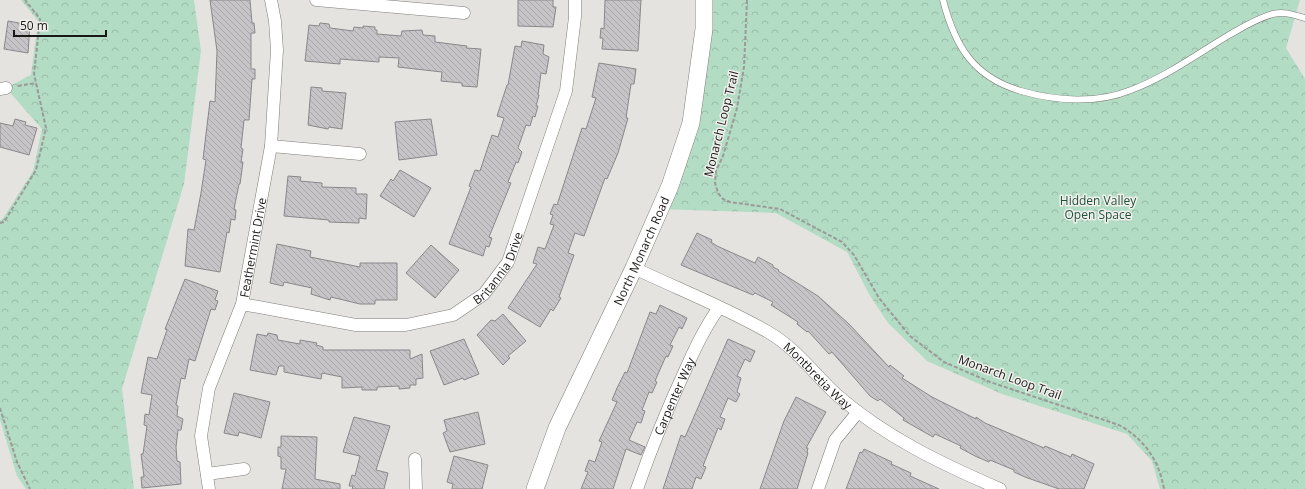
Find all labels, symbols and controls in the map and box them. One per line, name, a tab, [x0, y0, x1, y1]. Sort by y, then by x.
scale bar	[14, 12, 106, 38]
text: 50 m	[20, 17, 48, 34]
street label: Monarch Loop Trail	[700, 69, 742, 179]
park label: Hidden Valley Open Space	[1060, 192, 1137, 223]
street label: North Monarch Road	[609, 194, 673, 308]
street label: Feathermint Drive	[235, 196, 270, 299]
street label: Britannia Drive	[469, 229, 526, 308]
street label: Montbretia Way	[780, 338, 857, 413]
street label: Monarch Loop Trail	[956, 350, 1064, 404]
street label: Carpenter Way	[650, 353, 699, 438]

